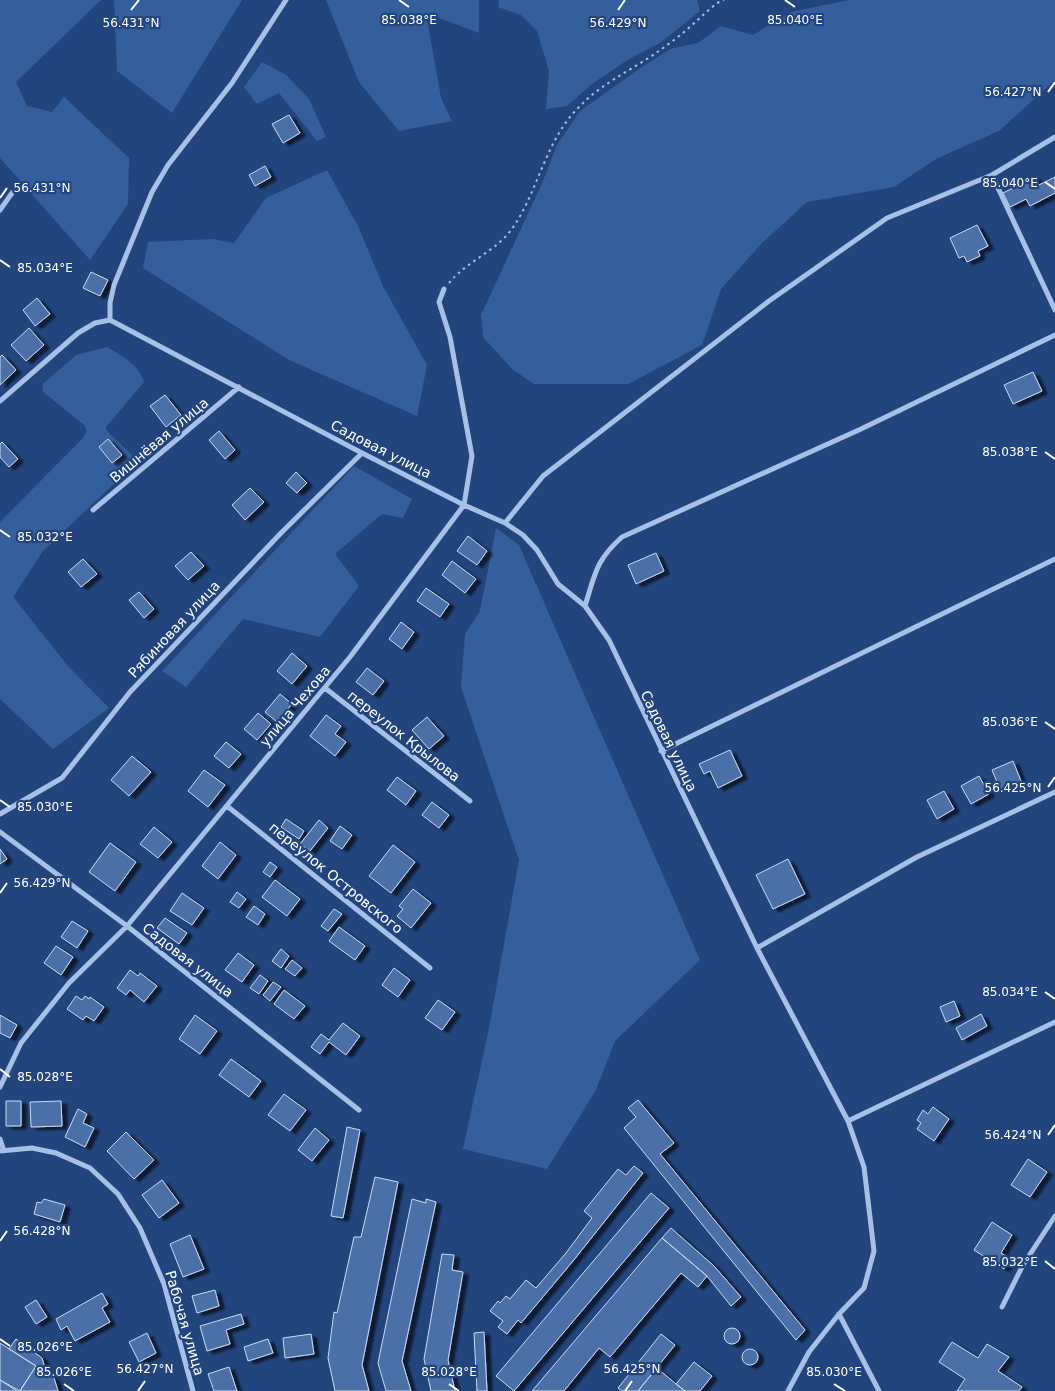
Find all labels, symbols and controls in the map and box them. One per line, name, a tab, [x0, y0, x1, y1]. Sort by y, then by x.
text: 85.038°E	[381, 13, 437, 27]
text: 85.040°E	[767, 13, 823, 27]
text: 56.431°N	[103, 16, 159, 30]
text: 56.429°N	[590, 16, 646, 30]
text: 56.427°N	[985, 85, 1041, 99]
text: 85.040°E	[982, 176, 1038, 190]
text: 56.431°N	[14, 181, 70, 195]
text: 85.034°E	[17, 261, 73, 275]
street label: Вишнёвая улица	[107, 394, 211, 486]
street label: Садовая улица	[328, 417, 434, 481]
text: 85.038°E	[982, 445, 1038, 459]
text: 85.032°E	[17, 530, 73, 544]
street label: Рябиновая улица	[125, 577, 223, 681]
street label: улица Чехова	[256, 662, 334, 750]
street label: переулок Крылова	[345, 687, 463, 785]
street label: Садовая улица	[638, 688, 700, 794]
text: 85.036°E	[982, 715, 1038, 729]
text: 56.425°N	[985, 781, 1041, 795]
text: 85.030°E	[17, 800, 73, 814]
street label: переулок Островского	[266, 819, 406, 937]
text: 56.429°N	[14, 876, 70, 890]
street label: Садовая улица	[139, 920, 237, 1000]
text: 85.034°E	[982, 985, 1038, 999]
text: 85.028°E	[17, 1070, 73, 1084]
text: 56.424°N	[985, 1128, 1041, 1142]
text: 56.428°N	[14, 1224, 70, 1238]
text: 85.032°E	[982, 1255, 1038, 1269]
street label: Рабочая улица	[162, 1269, 208, 1377]
text: 85.026°E	[17, 1340, 73, 1354]
text: 56.427°N	[117, 1362, 173, 1376]
text: 56.425°N	[604, 1362, 660, 1376]
text: 85.026°E	[36, 1365, 92, 1379]
text: 85.028°E	[421, 1365, 477, 1379]
text: 85.030°E	[806, 1365, 862, 1379]

